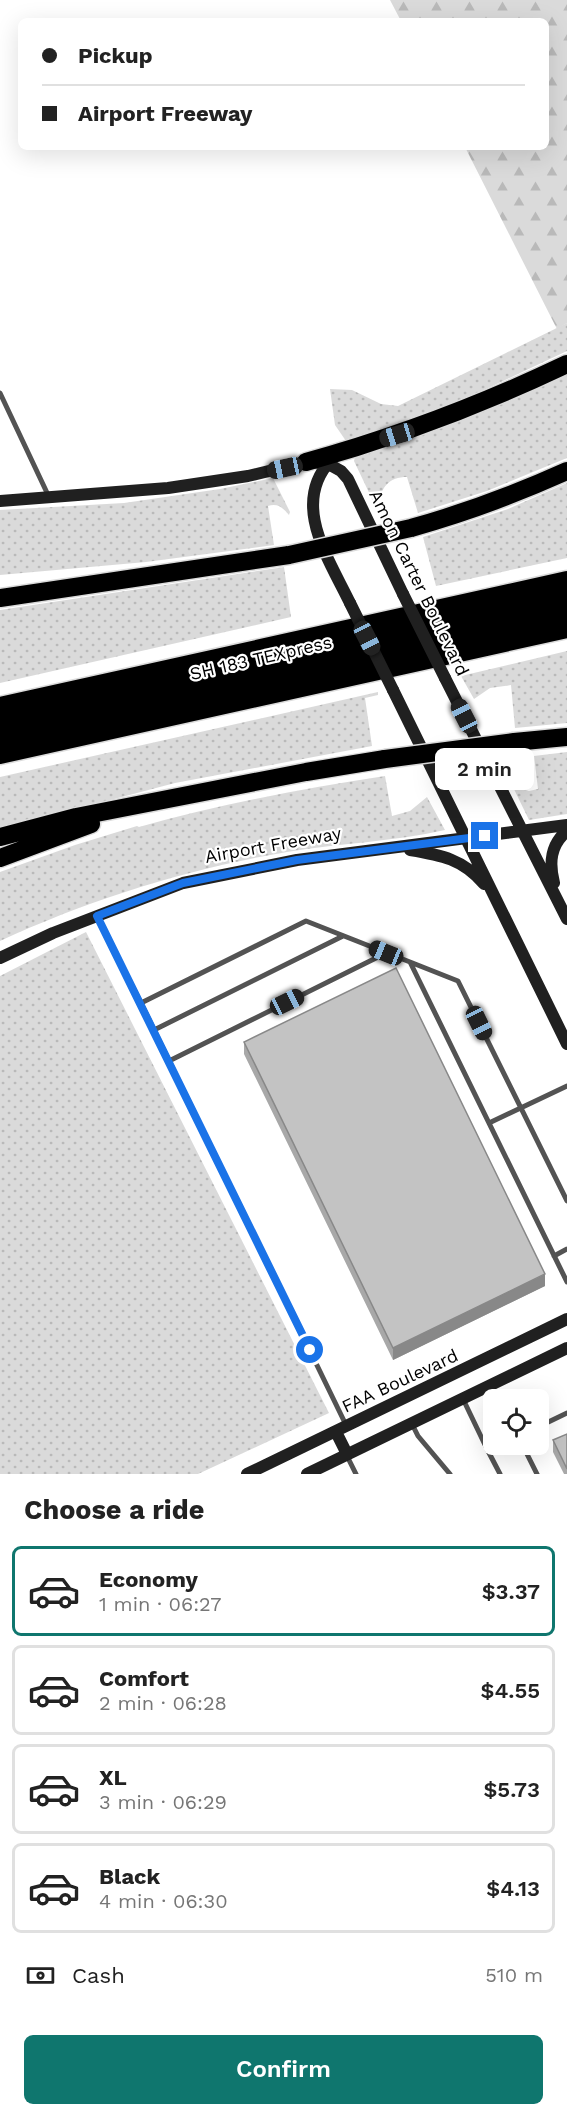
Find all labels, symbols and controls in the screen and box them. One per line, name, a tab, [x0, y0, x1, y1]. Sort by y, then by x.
text: Pickup	[78, 43, 153, 68]
text: Airport Freeway	[78, 101, 253, 126]
car	[377, 421, 417, 449]
car	[266, 455, 304, 481]
street label: Amon Carter Boulevard	[365, 486, 474, 679]
car	[351, 618, 383, 658]
street label: SH 183 TEXpress	[188, 631, 334, 684]
car	[448, 696, 480, 736]
callout: 2 min	[436, 749, 534, 791]
text: 2 min	[457, 757, 512, 781]
street label: Airport Freeway	[203, 822, 344, 867]
route end	[471, 822, 498, 849]
car	[366, 938, 406, 968]
car	[267, 986, 307, 1018]
car	[463, 1003, 495, 1043]
route start	[296, 1336, 323, 1363]
street label: FAA Boulevard	[338, 1344, 461, 1417]
map controls	[483, 1389, 549, 1455]
button: locate	[483, 1389, 549, 1455]
text: Choose a ride	[24, 1494, 204, 1526]
icon: car	[27, 1564, 81, 1618]
text: Economy	[99, 1567, 198, 1592]
text: $3.37	[482, 1579, 540, 1604]
text: 1 min · 06:27	[99, 1592, 222, 1616]
icon: car	[27, 1663, 81, 1717]
text: Comfort	[99, 1666, 189, 1691]
text: $4.55	[480, 1678, 540, 1703]
text: 2 min · 06:28	[99, 1691, 227, 1715]
icon: car	[27, 1762, 81, 1816]
text: XL	[99, 1765, 127, 1790]
text: $5.73	[483, 1777, 540, 1802]
text: 3 min · 06:29	[99, 1790, 227, 1814]
icon: car	[27, 1861, 81, 1915]
text: Black	[99, 1864, 160, 1889]
text: $4.13	[486, 1876, 540, 1901]
text: 4 min · 06:30	[99, 1889, 228, 1913]
icon: cash	[24, 1959, 57, 1992]
text: Cash	[72, 1963, 125, 1988]
text: 510 m	[485, 1963, 543, 1987]
button: Confirm	[24, 2035, 543, 2104]

